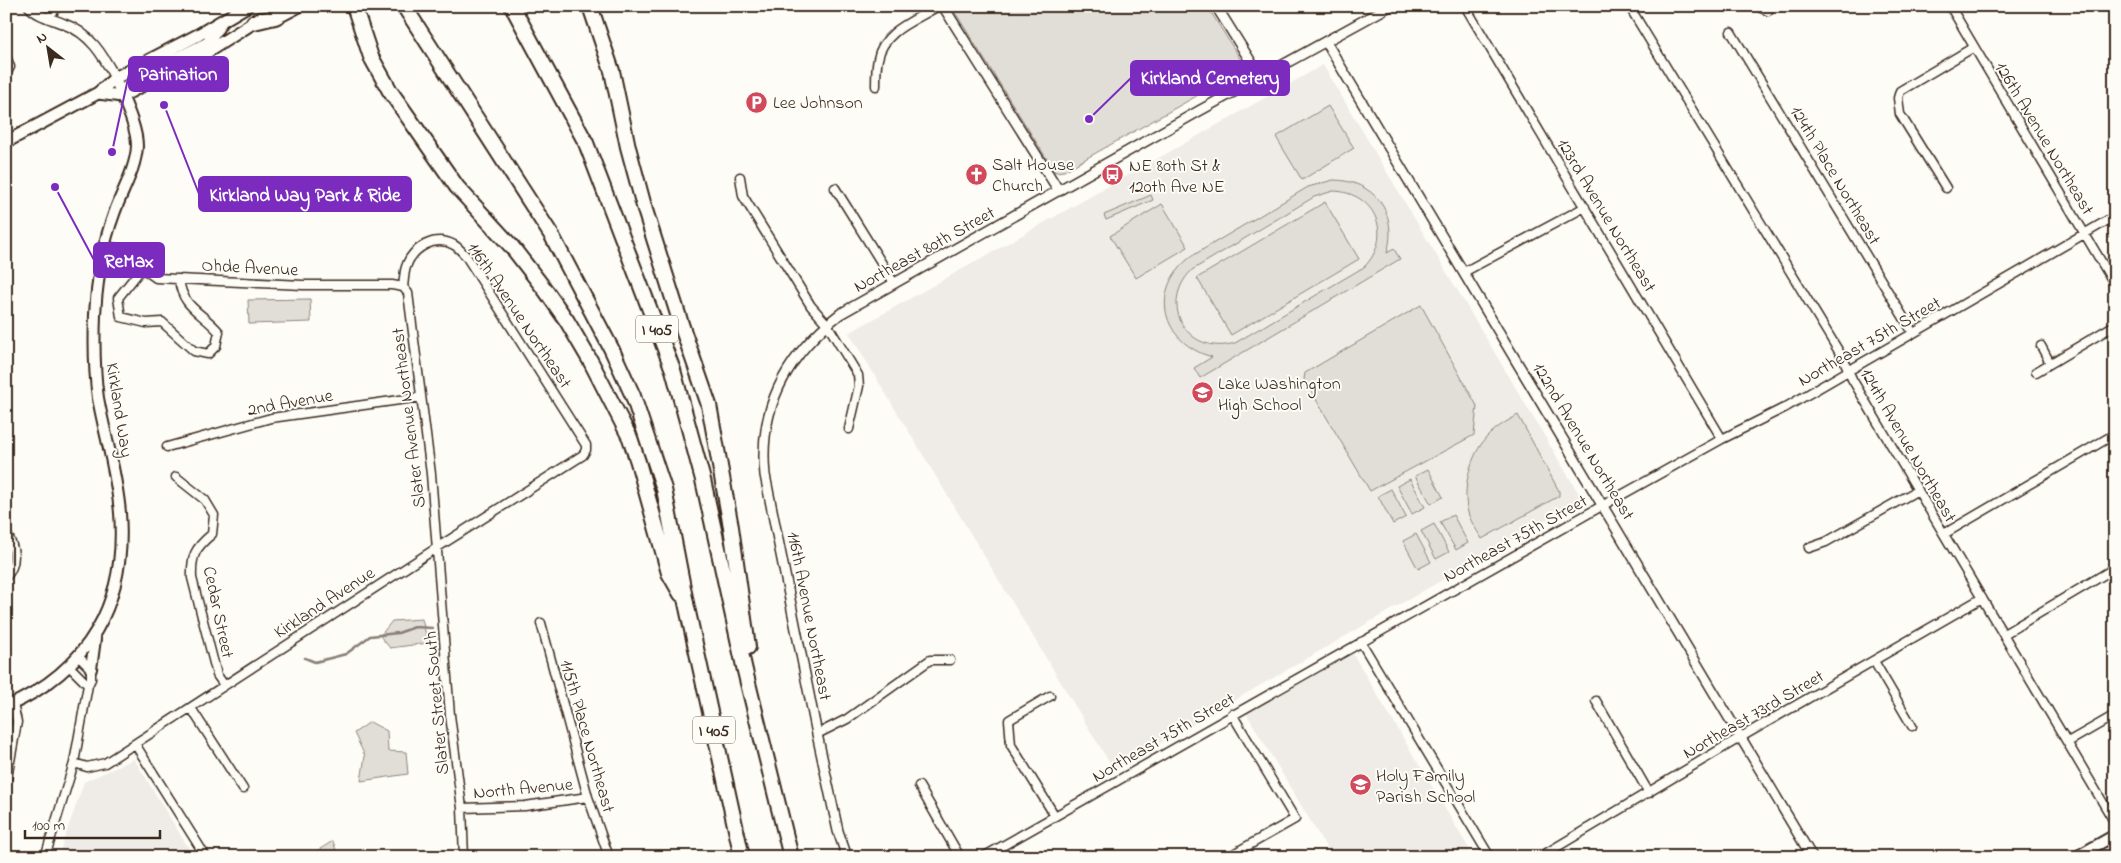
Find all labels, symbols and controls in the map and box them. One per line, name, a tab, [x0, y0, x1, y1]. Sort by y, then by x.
north arrow	[22, 22, 72, 72]
text: N	[33, 27, 52, 50]
callout: Patination	[129, 57, 228, 91]
street label: 126th Avenue Northeast	[1987, 57, 2099, 221]
callout: Kirkland Cemetery	[1131, 61, 1289, 95]
text: Patination	[139, 62, 217, 89]
text: Kirkland Cemetery	[1141, 66, 1280, 95]
parking icon: Lee Johnson	[745, 90, 769, 114]
place label: Lee Johnson	[773, 91, 863, 117]
street label: 124th Place Northeast	[1782, 101, 1886, 251]
street label: 123rd Avenue Northeast	[1549, 134, 1662, 298]
place label: Salt House Church	[992, 153, 1075, 200]
place label: NE 80th St & 120th Ave NE	[1129, 154, 1225, 201]
church icon: Salt House Church	[964, 162, 988, 186]
bus stop icon: NE 80th St & 120th Ave NE	[1101, 163, 1125, 187]
callout: Kirkland Way Park & Ride	[199, 177, 411, 211]
text: Kirkland Way Park & Ride	[209, 183, 401, 212]
street label: Northeast 80th Street	[849, 201, 1000, 300]
street label: 116th Avenue Northeast	[460, 238, 577, 394]
callout: ReMax	[94, 243, 164, 277]
text: ReMax	[104, 249, 154, 276]
street label: Ohde Avenue	[201, 253, 300, 285]
street label: Northeast 75th Street	[1794, 291, 1946, 394]
road number: I 405	[636, 316, 678, 342]
street label: Slater Avenue Northeast	[386, 326, 434, 509]
street label: 122nd Avenue Northeast	[1525, 358, 1640, 526]
street label: Kirkland Way	[98, 361, 138, 459]
street label: 124th Avenue Northeast	[1852, 364, 1962, 528]
place label: Lake Washington High School	[1218, 372, 1341, 420]
school or university icon: Lake Washington High School	[1190, 381, 1214, 405]
street label: 2nd Avenue	[246, 384, 336, 424]
street label: Northeast 75th Street	[1439, 489, 1593, 590]
street label: 116th Avenue Northeast	[779, 530, 837, 703]
street label: Kirkland Avenue	[270, 561, 381, 646]
street label: Cedar Street	[195, 564, 239, 661]
street label: Slater Street South	[419, 630, 457, 776]
street label: 115th Place Northeast	[552, 657, 620, 816]
street label: Northeast 73rd Street	[1678, 665, 1830, 767]
street label: Northeast 75th Street	[1088, 687, 1240, 790]
road number: I 405	[693, 716, 735, 744]
place label: Holy Family Parish School	[1376, 764, 1475, 811]
street label: North Avenue	[472, 773, 575, 807]
school or university icon: Holy Family Parish School	[1348, 773, 1372, 797]
scale bar	[25, 808, 160, 840]
text: 100 m	[32, 815, 65, 837]

